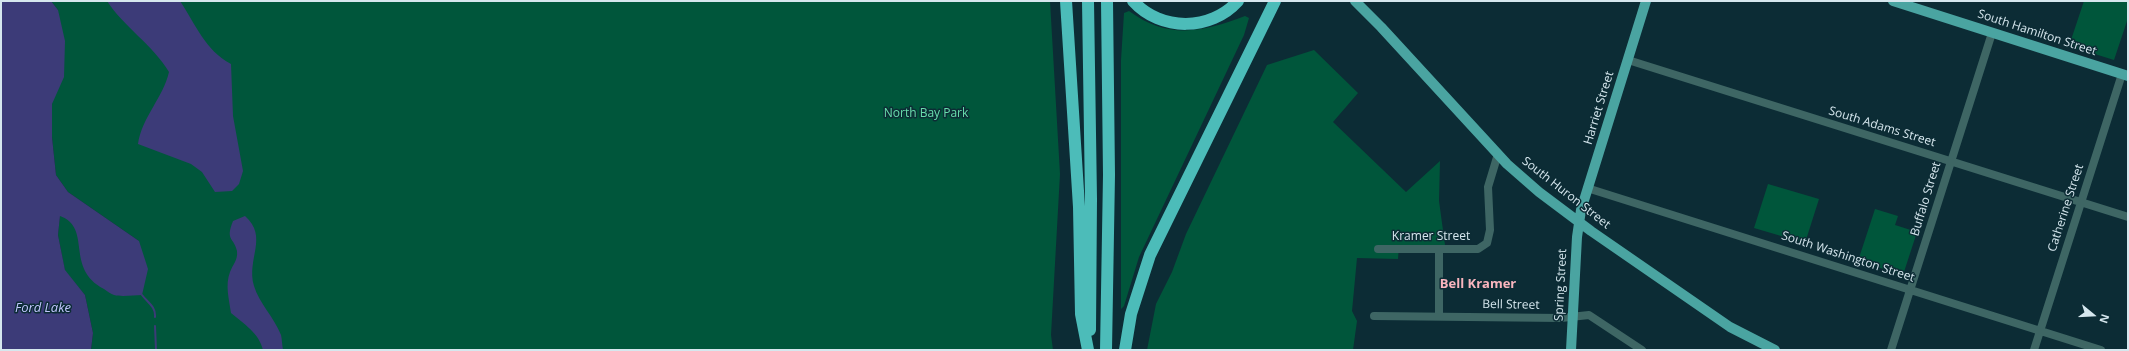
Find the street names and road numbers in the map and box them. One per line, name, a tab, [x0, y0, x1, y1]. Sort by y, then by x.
street label: South Hamilton Street	[1976, 7, 2098, 59]
street label: Harriet Street	[1581, 70, 1617, 146]
street label: South Adams Street	[1827, 104, 1937, 150]
street label: South Huron Street	[1519, 154, 1613, 232]
street label: Buffalo Street	[1908, 160, 1944, 238]
street label: Catherine Street	[2045, 162, 2087, 254]
street label: South Washington Street	[1780, 229, 1916, 285]
street label: Kramer Street	[1392, 230, 1470, 244]
street label: Spring Street	[1552, 248, 1570, 322]
street label: Bell Street	[1482, 297, 1540, 313]

